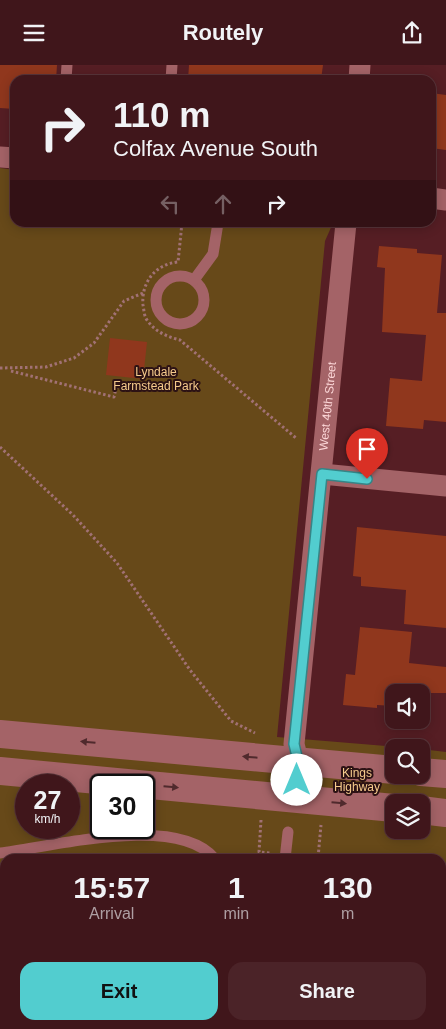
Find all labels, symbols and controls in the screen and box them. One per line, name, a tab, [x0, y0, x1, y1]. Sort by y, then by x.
icon: menu	[20, 19, 48, 47]
icon: share	[398, 19, 426, 47]
text: Routely	[183, 20, 263, 45]
icon: right	[30, 95, 95, 160]
text: 110 m	[113, 95, 210, 134]
text: Colfax Avenue South	[113, 136, 318, 161]
icon: left	[156, 190, 184, 218]
icon: ahead	[209, 190, 237, 218]
icon: right	[262, 190, 290, 218]
street label: West 40th Street	[316, 360, 339, 451]
park label: Lyndale Farmstead Park	[113, 365, 200, 393]
pin	[346, 428, 388, 479]
icon: arrive	[353, 435, 381, 463]
map controls	[385, 684, 430, 839]
button: sound	[385, 684, 430, 729]
one-way arrow	[80, 738, 96, 746]
button: search	[385, 739, 430, 784]
one-way arrow	[241, 752, 257, 760]
position arrow	[270, 753, 322, 805]
park label: Kings Highway	[334, 766, 380, 794]
speed limit sign: 30	[90, 774, 155, 839]
one-way arrow	[163, 783, 179, 791]
text: 27	[34, 786, 61, 814]
button: layers	[385, 794, 430, 839]
one-way arrow	[331, 799, 347, 807]
text: km/h	[34, 812, 61, 826]
text: 15:57	[73, 871, 150, 904]
text: 1	[228, 871, 245, 904]
text: 130	[323, 871, 373, 904]
text: Arrival	[89, 905, 134, 922]
text: min	[223, 905, 249, 922]
text: m	[341, 905, 354, 922]
button: Exit	[20, 962, 218, 1020]
button: Share	[228, 962, 426, 1020]

